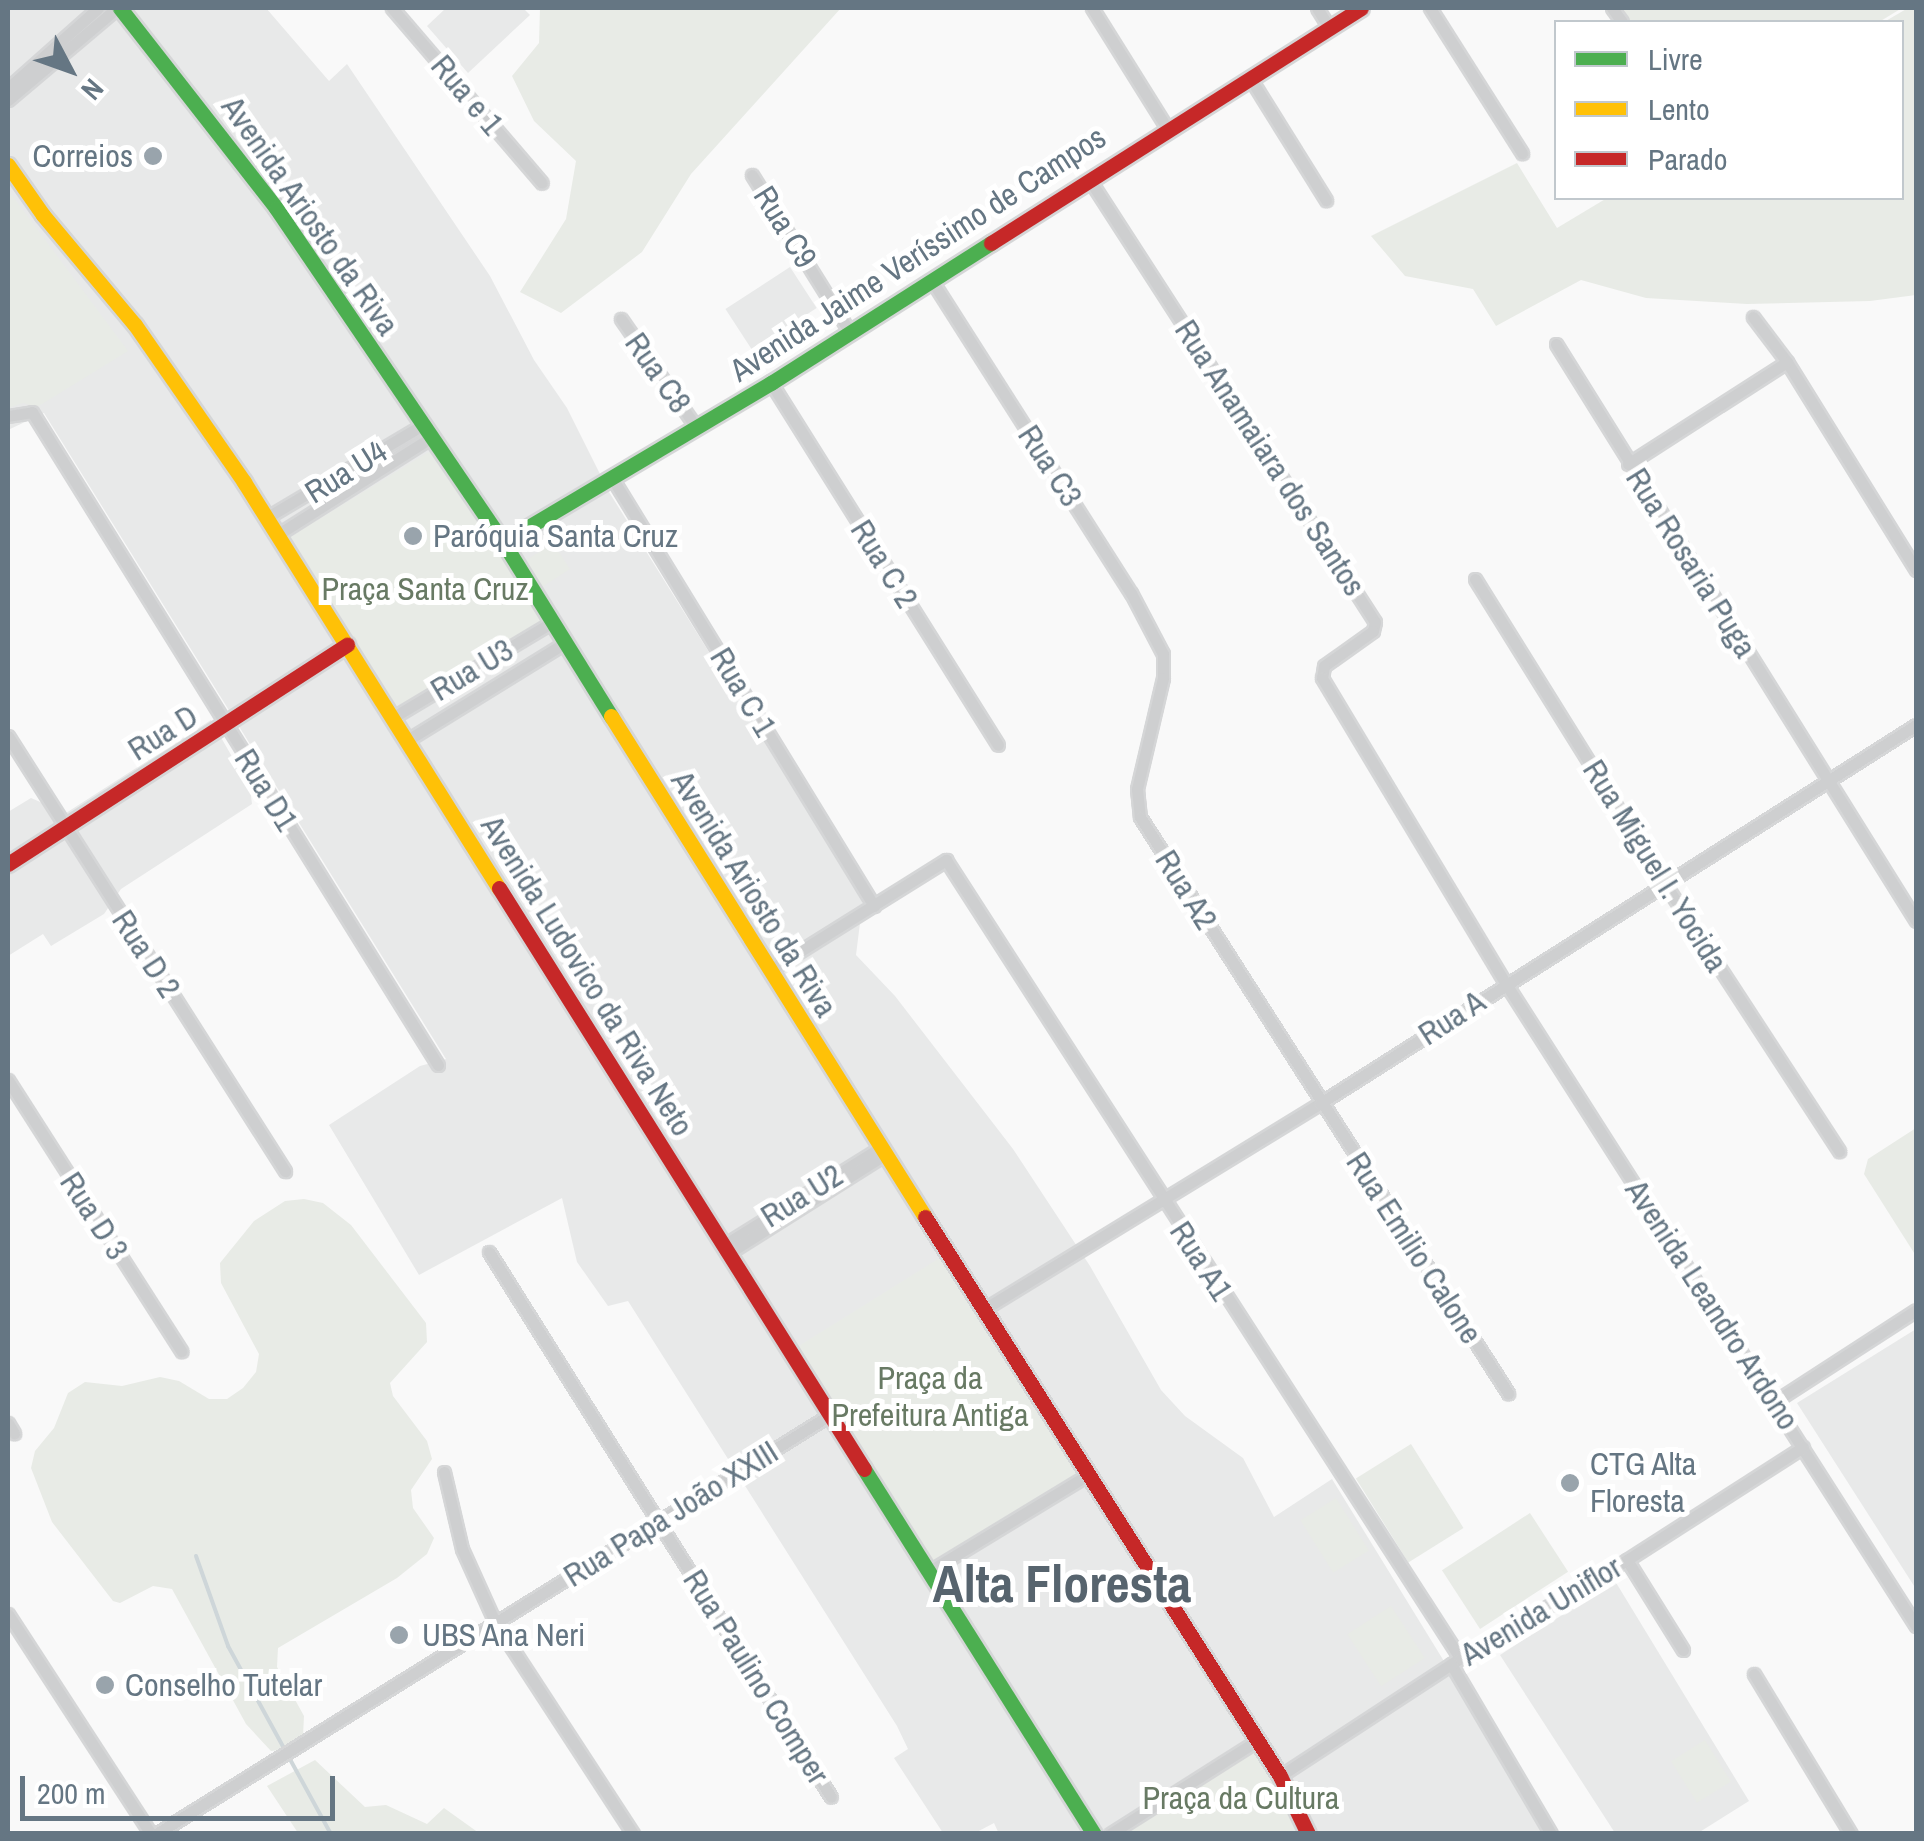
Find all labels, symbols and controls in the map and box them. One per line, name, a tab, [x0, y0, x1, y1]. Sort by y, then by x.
north arrow	[20, 20, 120, 120]
legend	[1554, 20, 1904, 200]
text: Livre	[1648, 39, 1703, 79]
street label: Rua e 1	[423, 47, 511, 143]
text: N	[73, 71, 112, 108]
street label: Avenida Ariosto da Riva	[213, 89, 407, 343]
text: Lento	[1648, 89, 1710, 129]
street label: Avenida Jaime Veríssimo de Campos	[723, 118, 1113, 390]
place label: Correios	[32, 137, 133, 175]
text: Parado	[1648, 139, 1727, 179]
marker: Correios	[142, 145, 164, 167]
street label: Rua C9	[745, 179, 825, 275]
street label: Rua Anamaiara dos Santos	[1166, 312, 1374, 604]
street label: Rua C8	[617, 326, 699, 420]
street label: Rua C3	[1010, 418, 1090, 514]
street label: Rua U4	[298, 432, 394, 512]
street label: Rua Rosaria Puga	[1618, 461, 1764, 665]
street label: Rua C 2	[842, 513, 926, 615]
place label: Paróquia Santa Cruz	[433, 517, 678, 555]
marker: Paróquia Santa Cruz	[402, 525, 424, 547]
park label: Praça Santa Cruz	[321, 570, 529, 608]
street label: Rua U3	[424, 631, 520, 709]
street label: Rua C 1	[702, 641, 784, 743]
street label: Rua D	[121, 697, 205, 769]
street label: Rua D1	[226, 742, 306, 838]
street label: Rua Miguel I. Yocida	[1574, 753, 1736, 979]
street label: Avenida Ariosto da Riva	[662, 763, 846, 1025]
street label: Avenida Ludovico da Riva Neto	[473, 809, 701, 1143]
street label: Rua A2	[1147, 843, 1225, 937]
street label: Rua D 2	[104, 903, 188, 1005]
street label: Rua A	[1411, 982, 1493, 1054]
street label: Rua Emilio Calone	[1338, 1145, 1490, 1351]
street label: Rua U2	[754, 1156, 850, 1236]
street label: Rua D 3	[52, 1165, 136, 1267]
street label: Avenida Leandro Ardono	[1617, 1172, 1807, 1438]
street label: Rua A1	[1161, 1214, 1241, 1308]
park label: Praça da Prefeitura Antiga	[831, 1360, 1029, 1435]
street label: Rua Papa João XXIII	[557, 1433, 785, 1595]
place label: CTG Alta Floresta	[1590, 1446, 1698, 1521]
marker: CTG Alta Floresta	[1559, 1472, 1581, 1494]
street label: Avenida Uniflor	[1454, 1548, 1628, 1674]
district label: Alta Floresta	[933, 1553, 1191, 1615]
street label: Rua Paulino Comper	[675, 1563, 837, 1791]
place label: UBS Ana Neri	[422, 1616, 587, 1654]
marker: UBS Ana Neri	[386, 1622, 412, 1648]
place label: Conselho Tutelar	[125, 1666, 323, 1704]
marker: Conselho Tutelar	[94, 1674, 116, 1696]
scale bar	[25, 1756, 340, 1818]
text: 200 m	[37, 1773, 105, 1813]
park label: Praça da Cultura	[1143, 1779, 1339, 1817]

